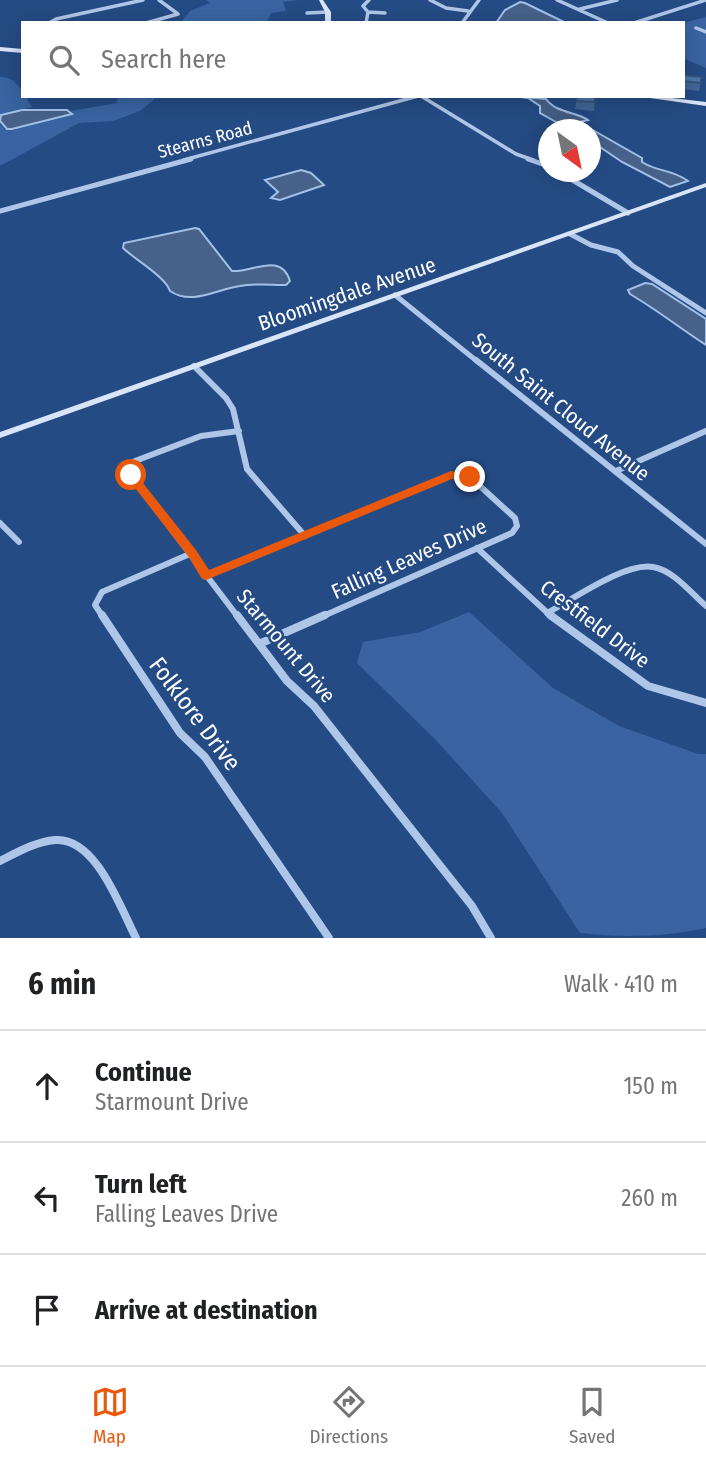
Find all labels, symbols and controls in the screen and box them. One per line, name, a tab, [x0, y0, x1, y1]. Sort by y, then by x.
search box	[21, 21, 685, 98]
icon: search	[45, 41, 83, 79]
text: Search here	[101, 44, 226, 75]
street label: Stearns Road	[155, 117, 255, 163]
north arrow	[538, 119, 601, 182]
street label: Bloomingdale Avenue	[255, 251, 439, 337]
street label: South Saint Cloud Avenue	[467, 327, 655, 487]
route start	[115, 459, 146, 490]
route end	[454, 461, 485, 492]
street label: Falling Leaves Drive	[327, 513, 491, 605]
street label: Crestfield Drive	[535, 574, 655, 674]
street label: Starmount Drive	[231, 584, 341, 708]
street label: Folklore Drive	[143, 652, 247, 776]
text: 6 min	[28, 966, 96, 1002]
text: Walk · 410 m	[564, 970, 678, 998]
text: Continue	[95, 1057, 192, 1088]
icon: ahead	[28, 1067, 66, 1105]
text: 150 m	[623, 1072, 678, 1100]
text: Starmount Drive	[95, 1088, 249, 1116]
text: Turn left	[95, 1169, 187, 1200]
icon: left	[28, 1179, 66, 1217]
text: 260 m	[621, 1184, 678, 1212]
text: Falling Leaves Drive	[95, 1200, 278, 1228]
icon: arrive	[28, 1291, 66, 1329]
text: Arrive at destination	[95, 1295, 318, 1326]
tab: Map	[91, 1383, 129, 1448]
tab: Directions	[310, 1383, 388, 1448]
tab: Saved	[569, 1383, 615, 1448]

